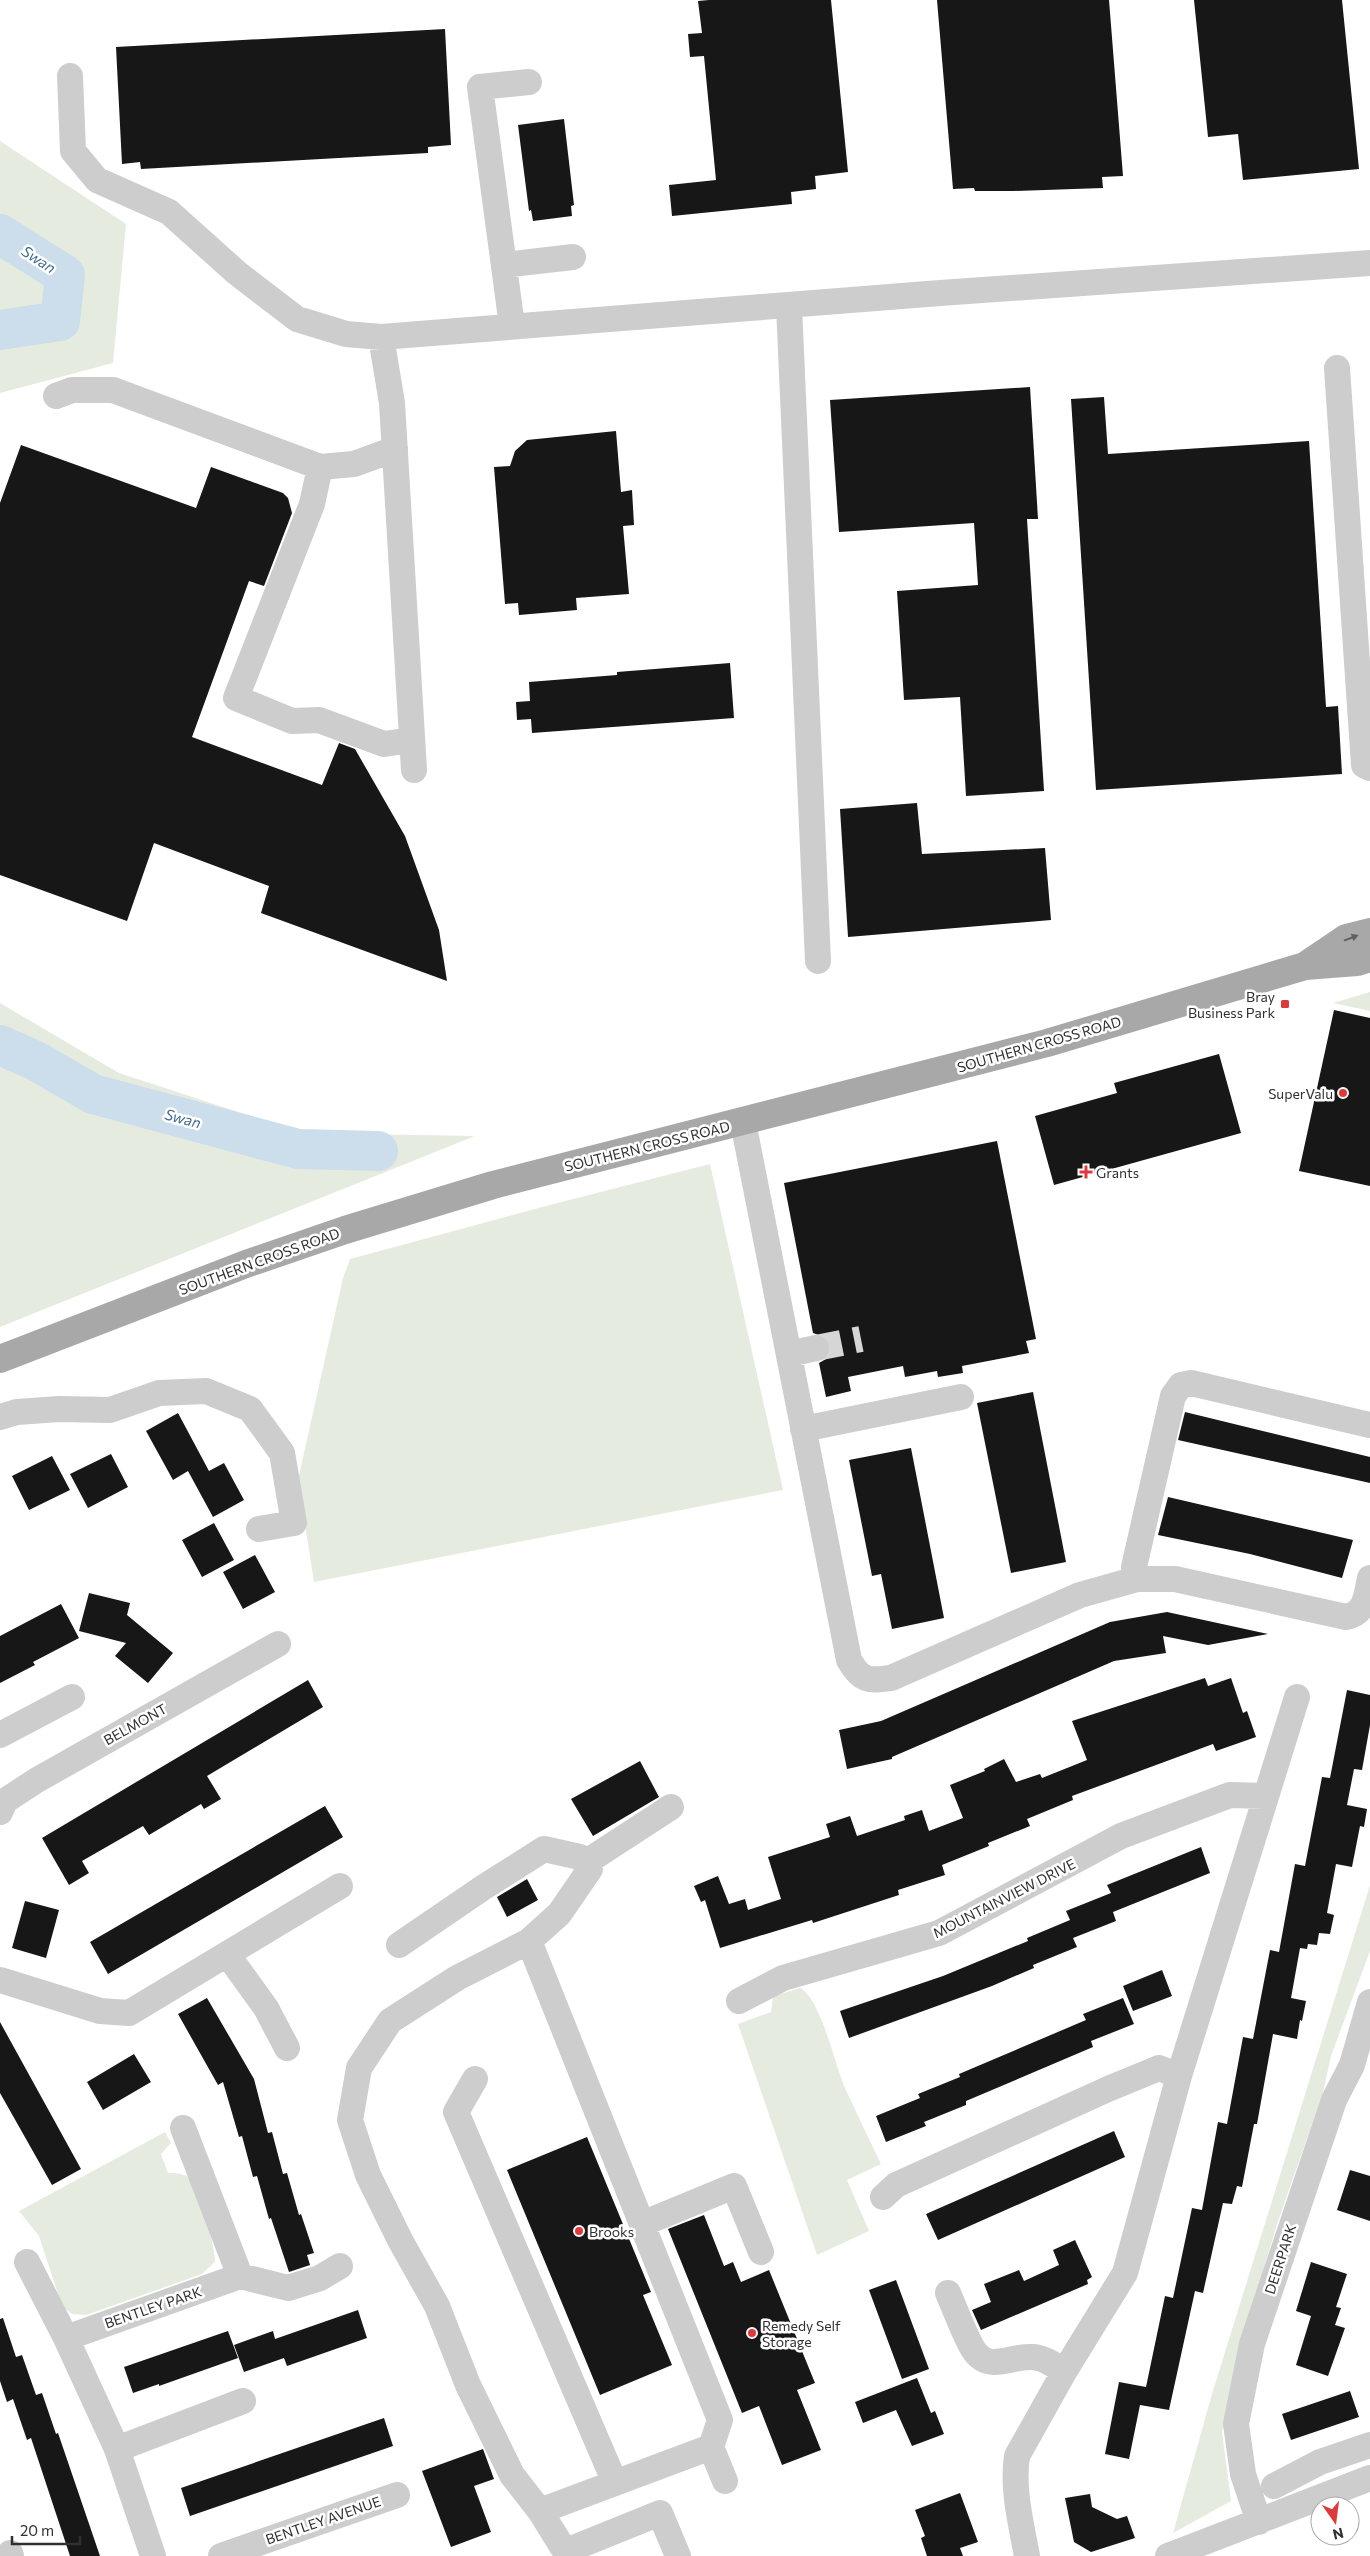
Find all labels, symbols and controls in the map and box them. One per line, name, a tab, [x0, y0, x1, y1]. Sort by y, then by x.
water label: Swan	[19, 241, 59, 277]
one-way arrow	[1344, 934, 1359, 942]
place label: Bray Business Park	[1188, 988, 1275, 1021]
marker: Bray Business Park	[1279, 998, 1291, 1010]
street label: SOUTHERN CROSS ROAD	[955, 1012, 1123, 1076]
place label: SuperValu	[1268, 1085, 1333, 1102]
marker: SuperValu	[1337, 1087, 1349, 1099]
water label: Swan	[163, 1105, 203, 1131]
street label: SOUTHERN CROSS ROAD	[563, 1117, 731, 1175]
place label: Grants	[1096, 1164, 1139, 1181]
marker: Grants	[1080, 1166, 1092, 1178]
street label: SOUTHERN CROSS ROAD	[176, 1224, 342, 1298]
street label: BELMONT	[100, 1700, 170, 1748]
street label: MOUNTAINVIEW DRIVE	[930, 1855, 1078, 1941]
street label: DEERPARK	[1261, 2222, 1299, 2296]
place label: Brooks	[589, 2223, 634, 2240]
marker: Brooks	[573, 2225, 585, 2237]
street label: BENTLEY PARK	[102, 2282, 204, 2332]
place label: Remedy Self Storage	[762, 2317, 841, 2350]
marker: Remedy Self Storage	[746, 2327, 758, 2339]
street label: BENTLEY AVENUE	[263, 2492, 383, 2548]
north arrow	[1310, 2496, 1360, 2546]
scale bar	[12, 2514, 80, 2546]
text: 20 m	[20, 2521, 54, 2539]
text: N	[1331, 2525, 1345, 2544]

